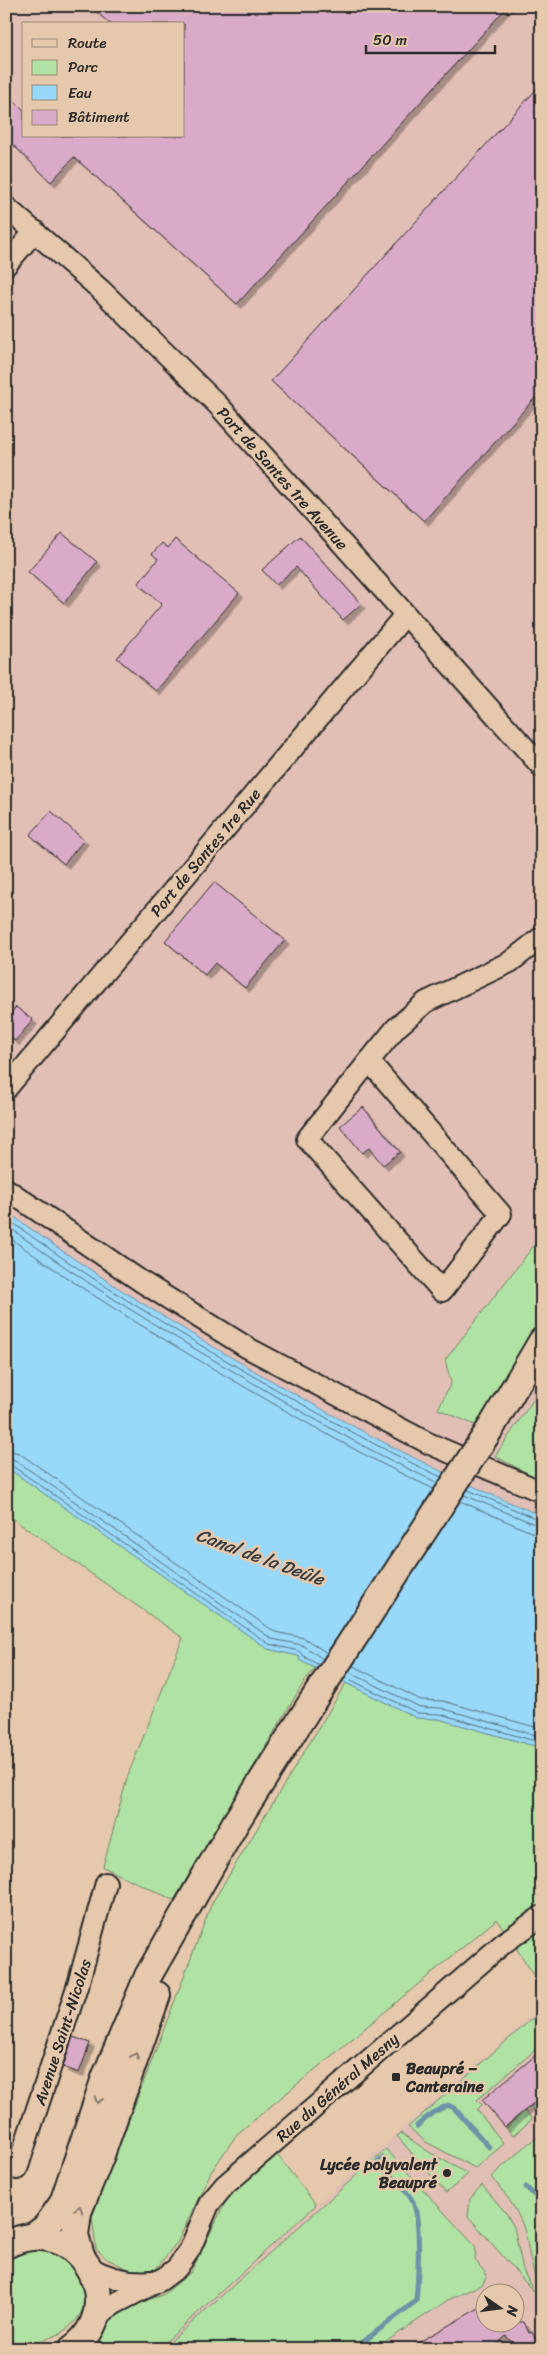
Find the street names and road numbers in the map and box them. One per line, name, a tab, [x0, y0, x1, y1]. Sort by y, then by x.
street label: Port de Santes 1re Avenue	[210, 400, 356, 557]
street label: Port de Santes 1re Rue	[142, 781, 268, 923]
street label: Avenue Saint-Nicolas	[25, 1955, 100, 2110]
street label: Rue du Général Mesny	[269, 2025, 406, 2149]

